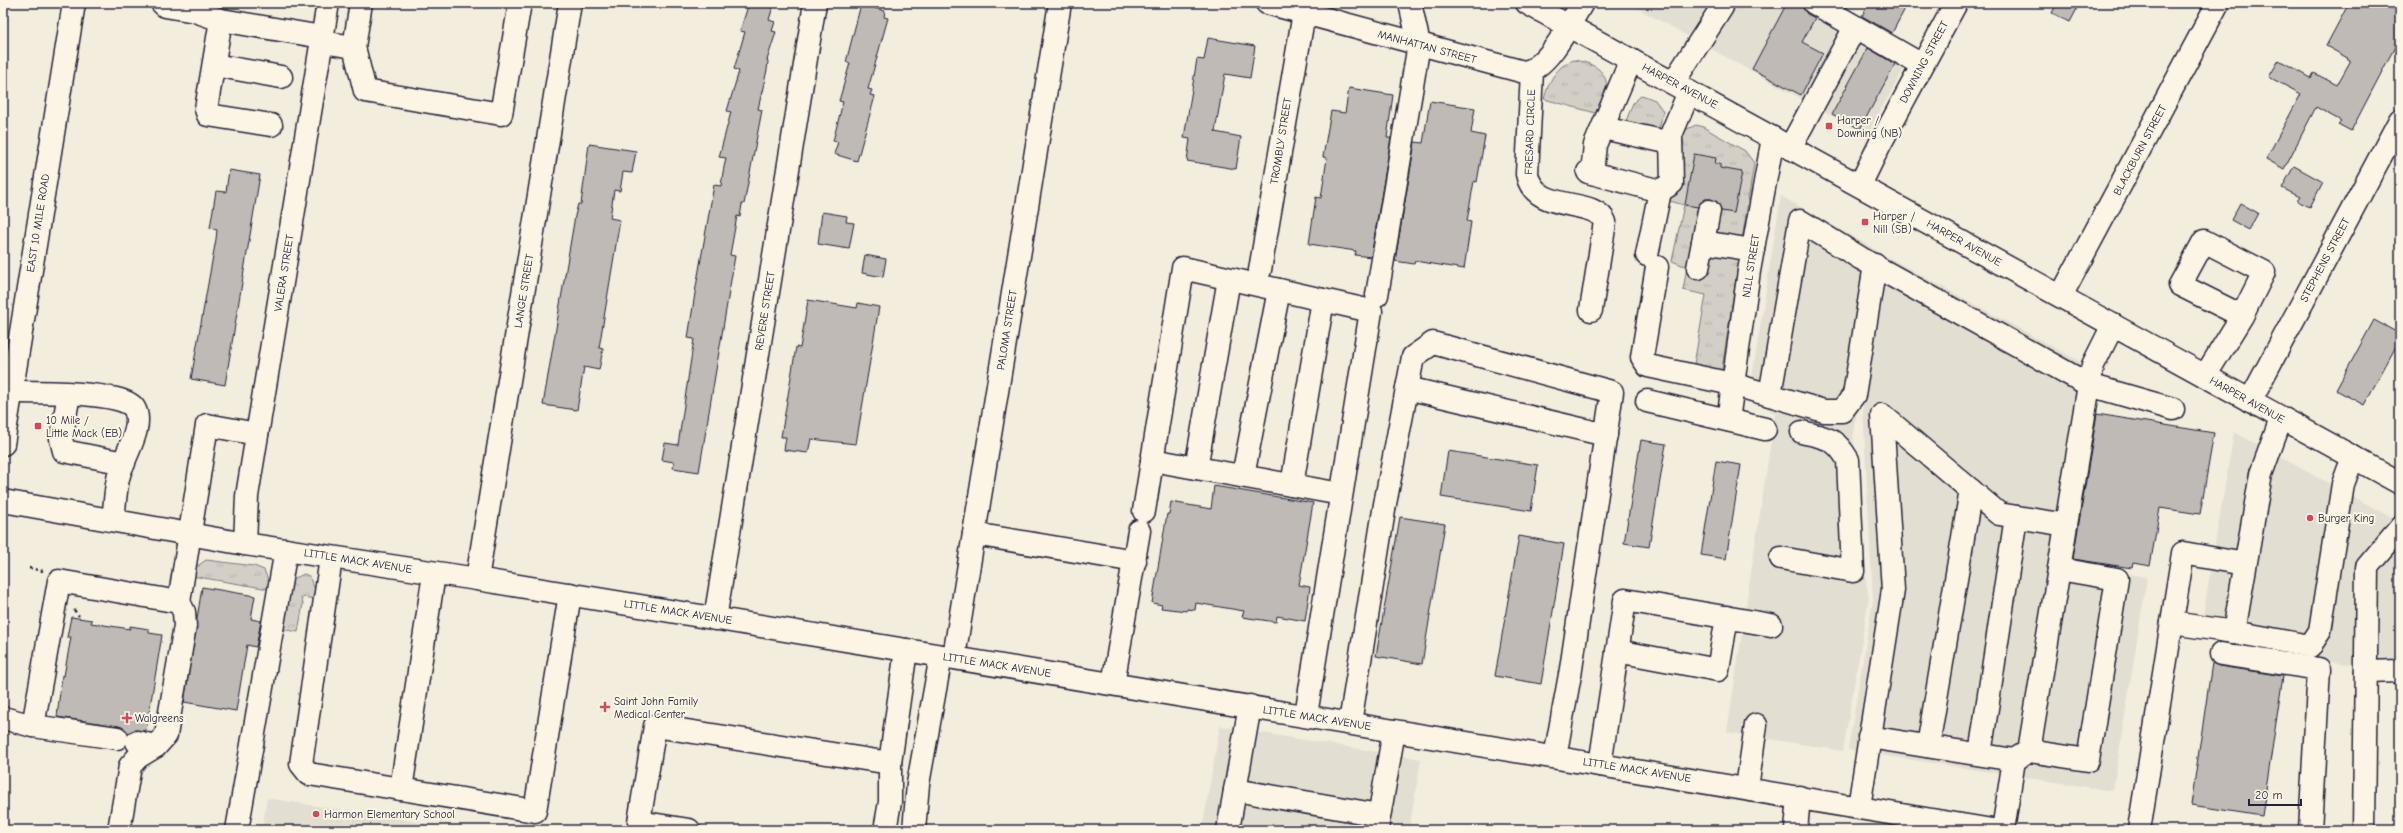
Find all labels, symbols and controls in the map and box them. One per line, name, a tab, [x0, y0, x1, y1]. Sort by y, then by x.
street label: DOWNING STREET	[1897, 19, 1951, 105]
street label: MANHATTAN STREET	[1376, 28, 1478, 67]
street label: HARPER AVENUE	[1640, 61, 1720, 112]
street label: FRESARD CIRCLE	[1522, 89, 1538, 175]
street label: TROMBLY STREET	[1268, 96, 1294, 185]
street label: BLACKBURN STREET	[2111, 102, 2170, 198]
place label: Harper / Downing (NB)	[1837, 114, 1902, 140]
marker: Harper / Downing (NB)	[1824, 121, 1834, 131]
street label: EAST 10 MILE ROAD	[24, 173, 52, 273]
place label: Harper / Nill (SB)	[1873, 210, 1915, 236]
street label: STEPHENS STREET	[2297, 215, 2353, 304]
marker: Harper / Nill (SB)	[1860, 217, 1870, 227]
street label: HARPER AVENUE	[1924, 217, 2004, 269]
street label: VALERA STREET	[271, 233, 297, 312]
street label: NILL STREET	[1740, 233, 1762, 298]
street label: LANGE STREET	[512, 253, 536, 329]
street label: REVERE STREET	[752, 270, 778, 352]
street label: PALOMA STREET	[994, 289, 1020, 371]
street label: HARPER AVENUE	[2207, 374, 2287, 426]
place label: 10 Mile / Little Mack (EB)	[46, 414, 122, 440]
marker: 10 Mile / Little Mack (EB)	[33, 421, 43, 431]
place label: Burger King	[2318, 512, 2374, 525]
marker: Burger King	[2305, 513, 2315, 523]
street label: LITTLE MACK AVENUE	[303, 546, 413, 576]
street label: LITTLE MACK AVENUE	[623, 597, 733, 627]
street label: LITTLE MACK AVENUE	[942, 650, 1052, 680]
place label: Saint John Family Medical Center	[614, 695, 698, 721]
marker: Saint John Family Medical Center	[599, 701, 611, 713]
street label: LITTLE MACK AVENUE	[1262, 703, 1372, 733]
place label: Walgreens	[135, 712, 184, 725]
marker: Walgreens	[122, 713, 132, 723]
street label: LITTLE MACK AVENUE	[1582, 755, 1692, 785]
scale bar	[2249, 781, 2301, 807]
text: 20 m	[2255, 788, 2283, 802]
place label: Harmon Elementary School	[324, 808, 455, 821]
marker: Harmon Elementary School	[311, 809, 321, 819]

